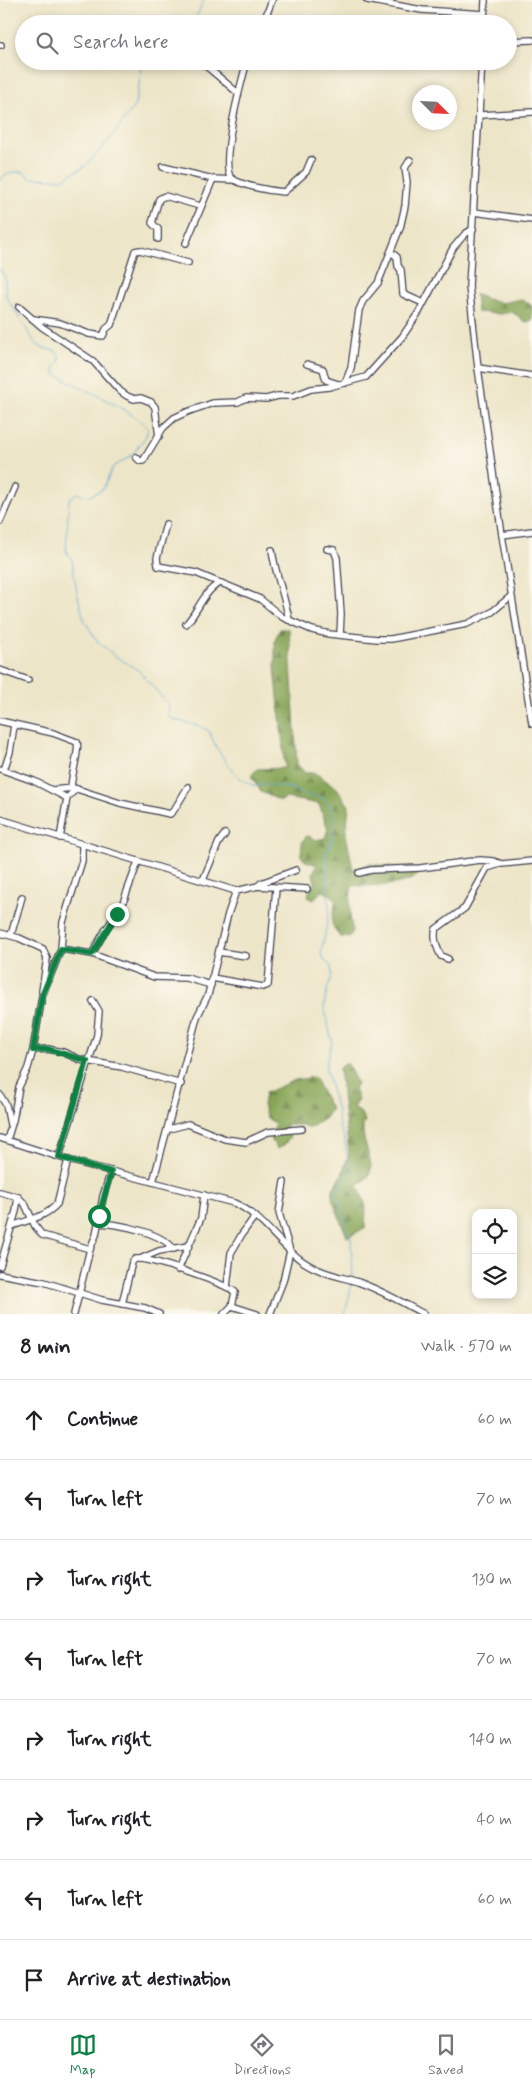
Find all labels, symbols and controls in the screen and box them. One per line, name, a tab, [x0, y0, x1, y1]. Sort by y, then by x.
search box	[15, 15, 517, 70]
icon: search	[33, 29, 61, 57]
text: Search here	[73, 30, 169, 55]
north arrow	[412, 85, 457, 130]
route end	[106, 903, 129, 926]
route start	[88, 1205, 111, 1228]
map controls	[472, 1209, 517, 1299]
button: locate	[472, 1209, 517, 1254]
button: layers	[472, 1254, 517, 1299]
text: 8 min	[20, 1333, 71, 1361]
text: Walk · 570 m	[421, 1336, 512, 1357]
icon: ahead	[20, 1406, 48, 1434]
text: Continue	[67, 1407, 138, 1432]
text: 60 m	[478, 1409, 512, 1430]
icon: left	[20, 1486, 48, 1514]
text: Turn left	[67, 1487, 143, 1512]
text: 70 m	[476, 1489, 512, 1510]
icon: right	[20, 1566, 48, 1594]
text: Turn right	[67, 1567, 151, 1592]
text: 130 m	[471, 1569, 512, 1590]
icon: left	[20, 1646, 48, 1674]
text: Turn left	[67, 1647, 143, 1672]
text: 70 m	[476, 1649, 512, 1670]
icon: right	[20, 1726, 48, 1754]
text: Turn right	[67, 1727, 151, 1752]
text: 140 m	[468, 1729, 512, 1750]
icon: right	[20, 1806, 48, 1834]
text: Turn right	[67, 1807, 151, 1832]
text: 40 m	[476, 1809, 512, 1830]
icon: left	[20, 1886, 48, 1914]
text: Turn left	[67, 1887, 143, 1912]
text: 60 m	[478, 1889, 512, 1910]
icon: arrive	[20, 1966, 48, 1994]
text: Arrive at destination	[67, 1967, 231, 1992]
tab: Map	[69, 2031, 97, 2079]
tab: Directions	[234, 2031, 291, 2079]
tab: Saved	[428, 2031, 463, 2079]

